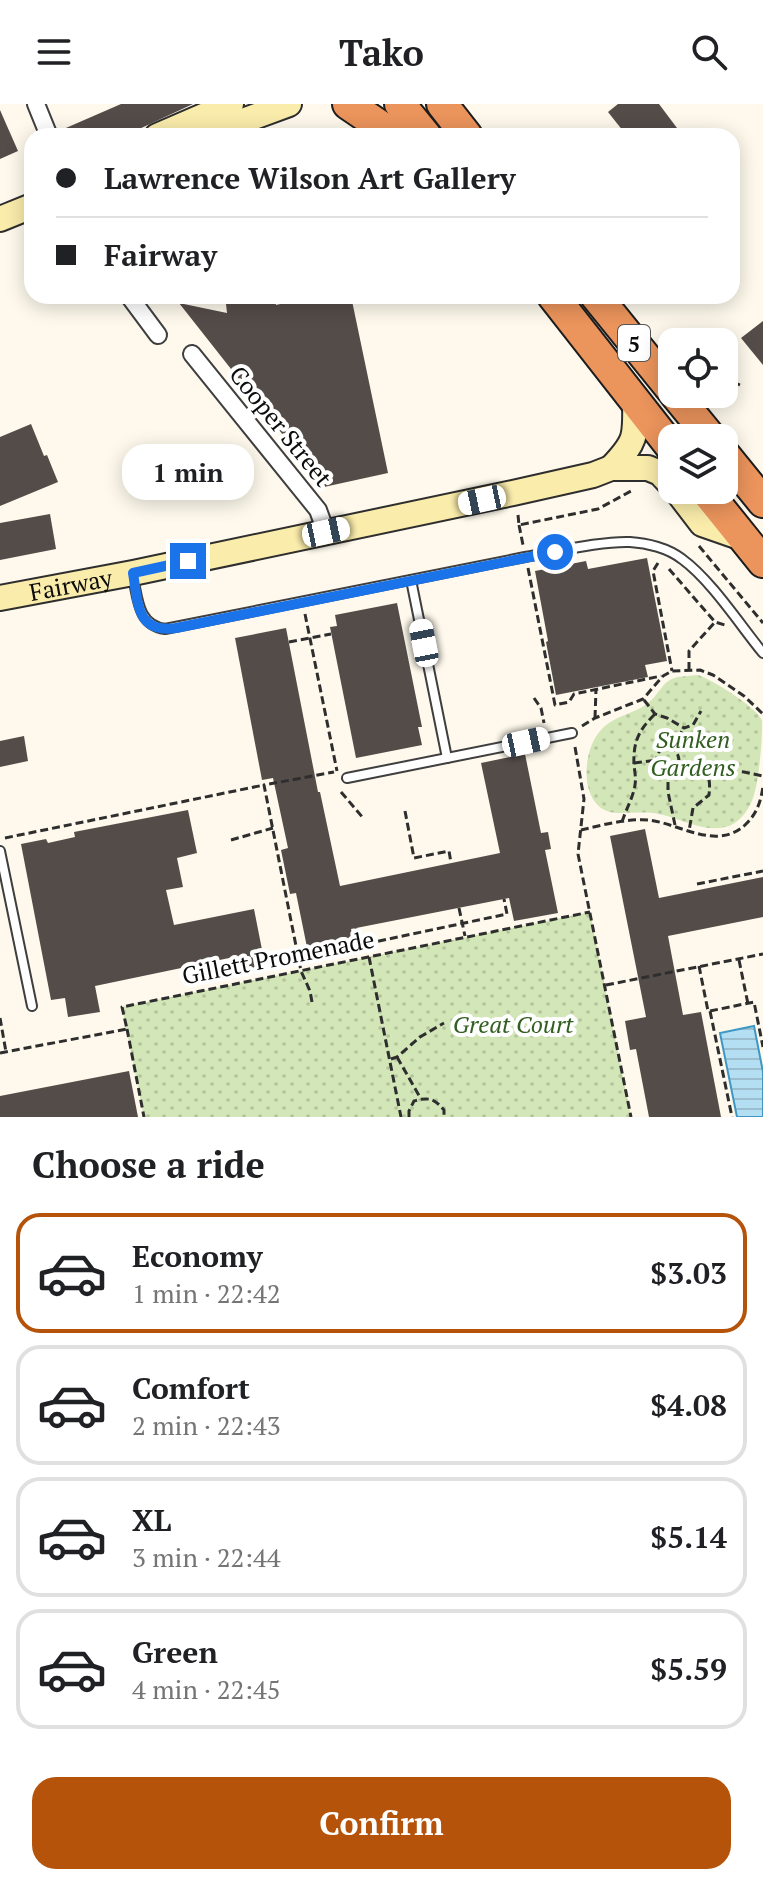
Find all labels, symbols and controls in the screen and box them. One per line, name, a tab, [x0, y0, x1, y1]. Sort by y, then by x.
text: Tako	[339, 29, 424, 76]
icon: menu	[32, 30, 76, 74]
icon: search	[687, 30, 731, 74]
text: Lawrence Wilson Art Gallery	[104, 158, 516, 198]
text: Fairway	[104, 235, 217, 275]
road number: 5	[618, 325, 650, 361]
map controls	[658, 328, 738, 504]
button: locate	[658, 328, 738, 408]
street label: Cooper Street	[223, 359, 339, 493]
button: layers	[658, 424, 738, 504]
callout: 1 min	[122, 445, 254, 501]
text: 1 min	[152, 455, 224, 489]
car	[456, 483, 508, 517]
car	[300, 515, 352, 549]
route start	[537, 534, 573, 570]
route end	[170, 543, 206, 579]
street label: Fairway	[27, 561, 116, 608]
car	[408, 617, 440, 669]
park label: Sunken Gardens	[650, 723, 736, 783]
car	[500, 725, 552, 759]
street label: Gillett Promenade	[179, 923, 377, 991]
park label: Great Court	[453, 1008, 574, 1040]
text: Choose a ride	[32, 1141, 265, 1188]
text: Economy	[132, 1236, 263, 1276]
icon: car	[36, 1237, 108, 1309]
text: $3.03	[650, 1253, 727, 1293]
text: 1 min · 22:42	[132, 1276, 281, 1310]
text: Comfort	[132, 1368, 250, 1408]
icon: car	[36, 1369, 108, 1441]
text: $4.08	[650, 1385, 727, 1425]
text: 2 min · 22:43	[132, 1408, 281, 1442]
text: XL	[132, 1500, 171, 1540]
icon: car	[36, 1501, 108, 1573]
text: $5.14	[650, 1517, 727, 1557]
text: 3 min · 22:44	[132, 1540, 281, 1574]
text: Green	[132, 1632, 218, 1672]
icon: car	[36, 1633, 108, 1705]
text: $5.59	[650, 1649, 727, 1689]
text: 4 min · 22:45	[132, 1672, 281, 1706]
button: Confirm	[32, 1777, 731, 1869]

